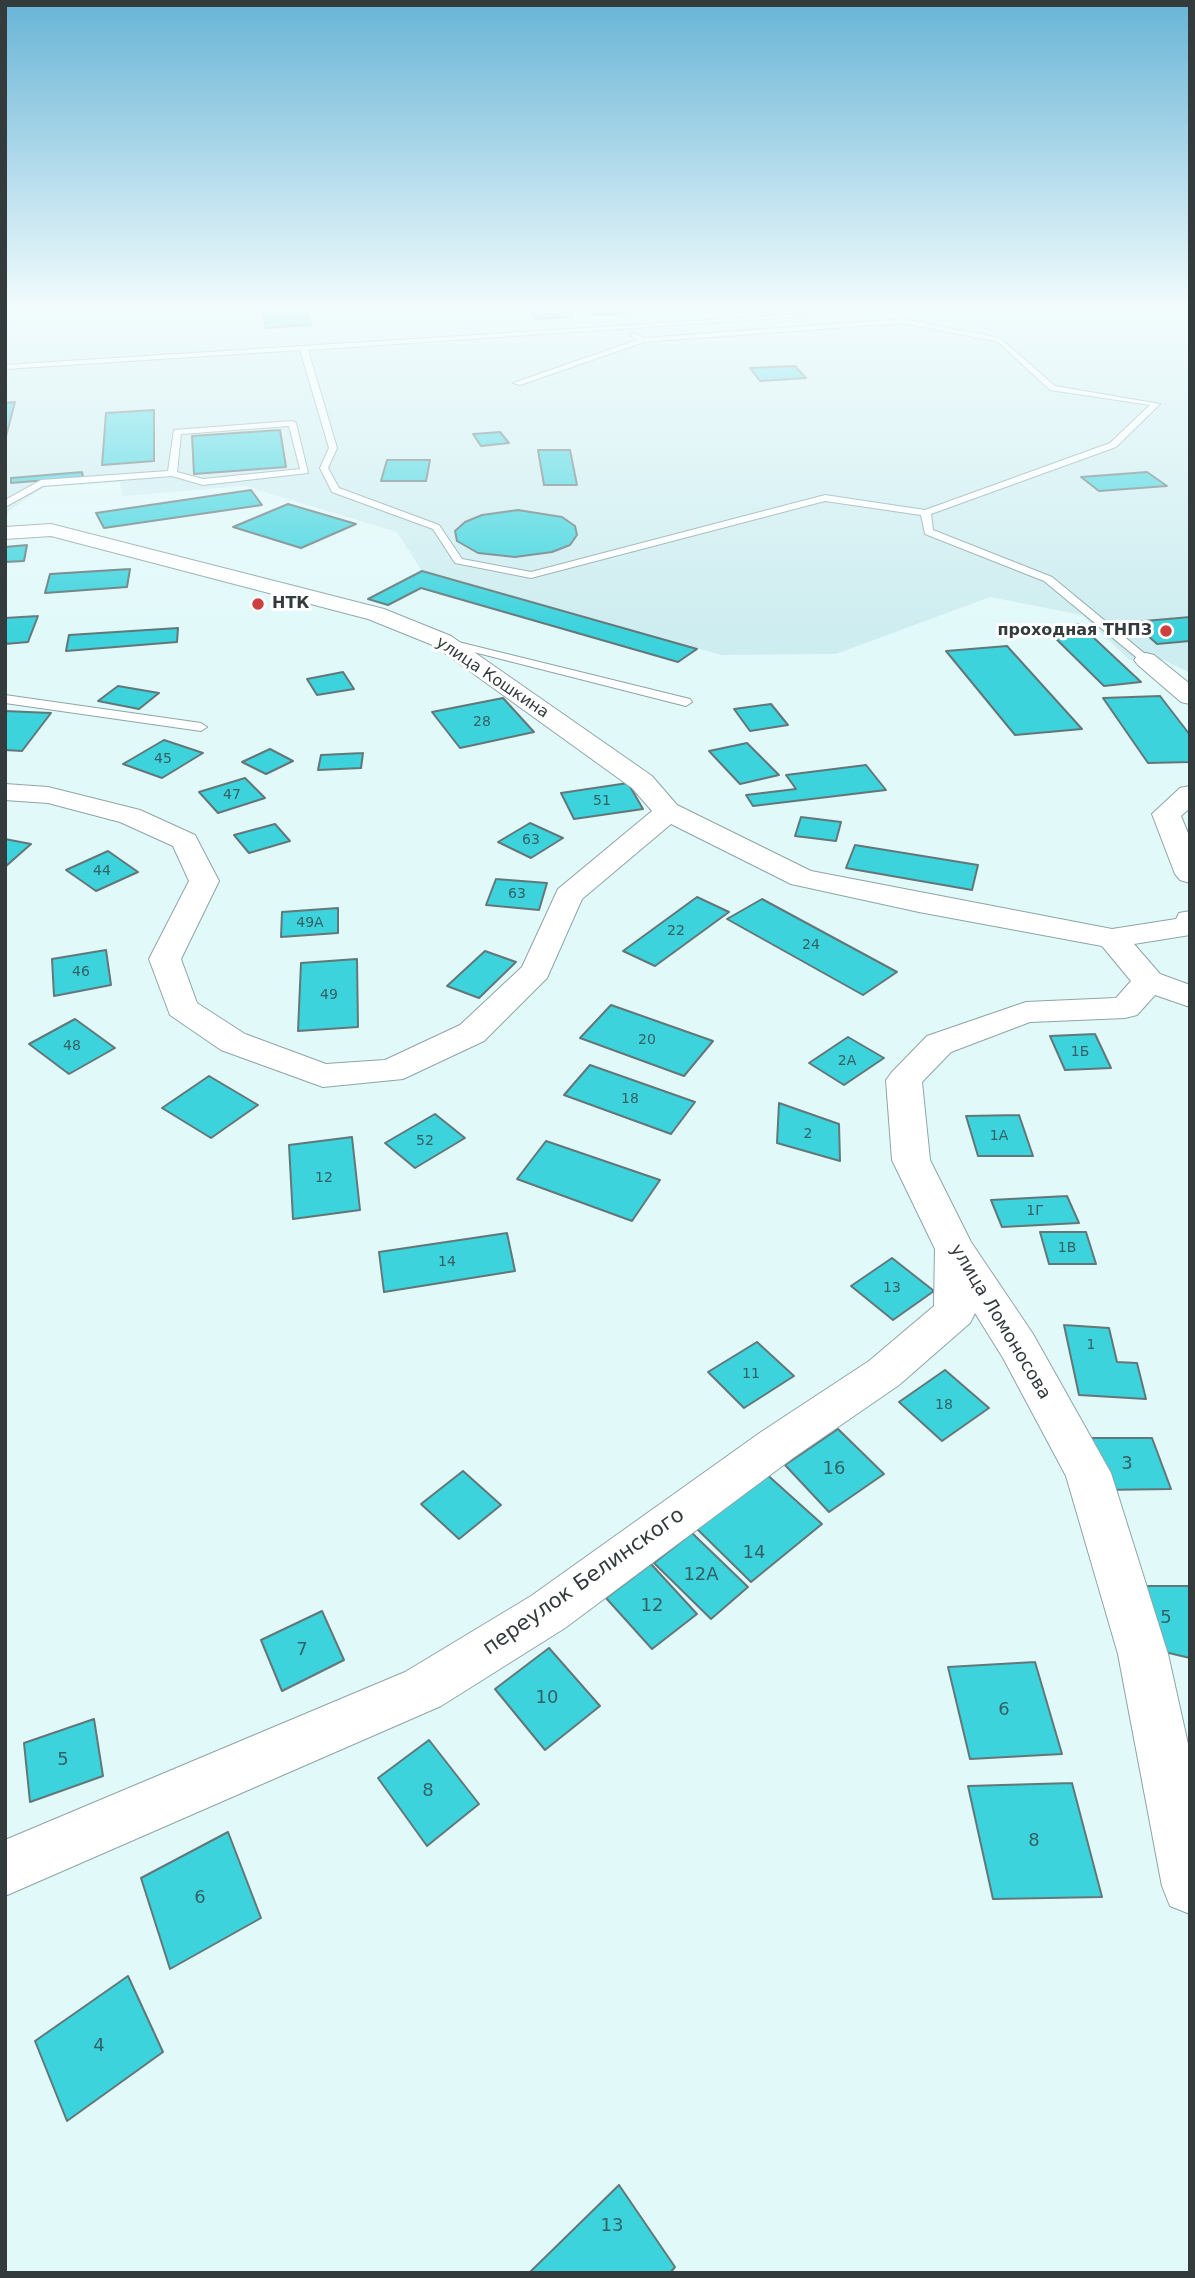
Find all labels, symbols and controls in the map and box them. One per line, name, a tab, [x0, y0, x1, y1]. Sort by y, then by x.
place label: НТК	[272, 594, 309, 614]
marker: НТК	[250, 596, 266, 612]
place label: проходная ТНПЗ	[998, 621, 1152, 641]
marker: проходная ТНПЗ	[1158, 623, 1174, 639]
street label: улица Кошкина	[432, 633, 552, 723]
house number: 28	[473, 714, 491, 730]
house number: 45	[154, 751, 172, 767]
house number: 47	[223, 787, 241, 803]
house number: 51	[593, 793, 611, 809]
house number: 63	[522, 832, 540, 848]
house number: 44	[93, 863, 111, 879]
house number: 63	[508, 886, 526, 902]
house number: 49А	[296, 915, 324, 931]
house number: 22	[667, 923, 685, 939]
house number: 24	[802, 937, 820, 953]
house number: 46	[72, 964, 90, 980]
house number: 49	[320, 987, 338, 1003]
house number: 20	[638, 1032, 656, 1048]
house number: 48	[63, 1038, 81, 1054]
house number: 1Б	[1071, 1044, 1089, 1060]
house number: 2А	[838, 1053, 856, 1069]
house number: 18	[621, 1091, 639, 1107]
house number: 2	[804, 1126, 812, 1142]
house number: 1А	[990, 1128, 1008, 1144]
house number: 52	[416, 1133, 434, 1149]
house number: 12	[315, 1170, 333, 1186]
house number: 1Г	[1026, 1203, 1044, 1219]
street label: улица Ломоносова	[945, 1240, 1055, 1404]
house number: 1В	[1058, 1240, 1076, 1256]
house number: 14	[438, 1254, 456, 1270]
house number: 13	[883, 1280, 901, 1296]
house number: 1	[1087, 1337, 1095, 1353]
house number: 11	[742, 1366, 760, 1382]
house number: 18	[935, 1397, 953, 1413]
house number: 3	[1121, 1453, 1133, 1475]
house number: 16	[823, 1458, 845, 1480]
street label: переулок Белинского	[478, 1503, 690, 1661]
house number: 14	[743, 1542, 765, 1564]
house number: 12А	[683, 1564, 719, 1586]
house number: 12	[641, 1595, 663, 1617]
house number: 5	[1160, 1607, 1172, 1629]
house number: 7	[296, 1639, 308, 1661]
house number: 10	[536, 1687, 558, 1709]
house number: 6	[998, 1699, 1010, 1721]
house number: 5	[57, 1749, 69, 1771]
house number: 8	[422, 1780, 434, 1802]
house number: 8	[1028, 1830, 1040, 1852]
house number: 6	[194, 1887, 206, 1909]
house number: 4	[93, 2035, 105, 2057]
house number: 13	[601, 2215, 623, 2237]

